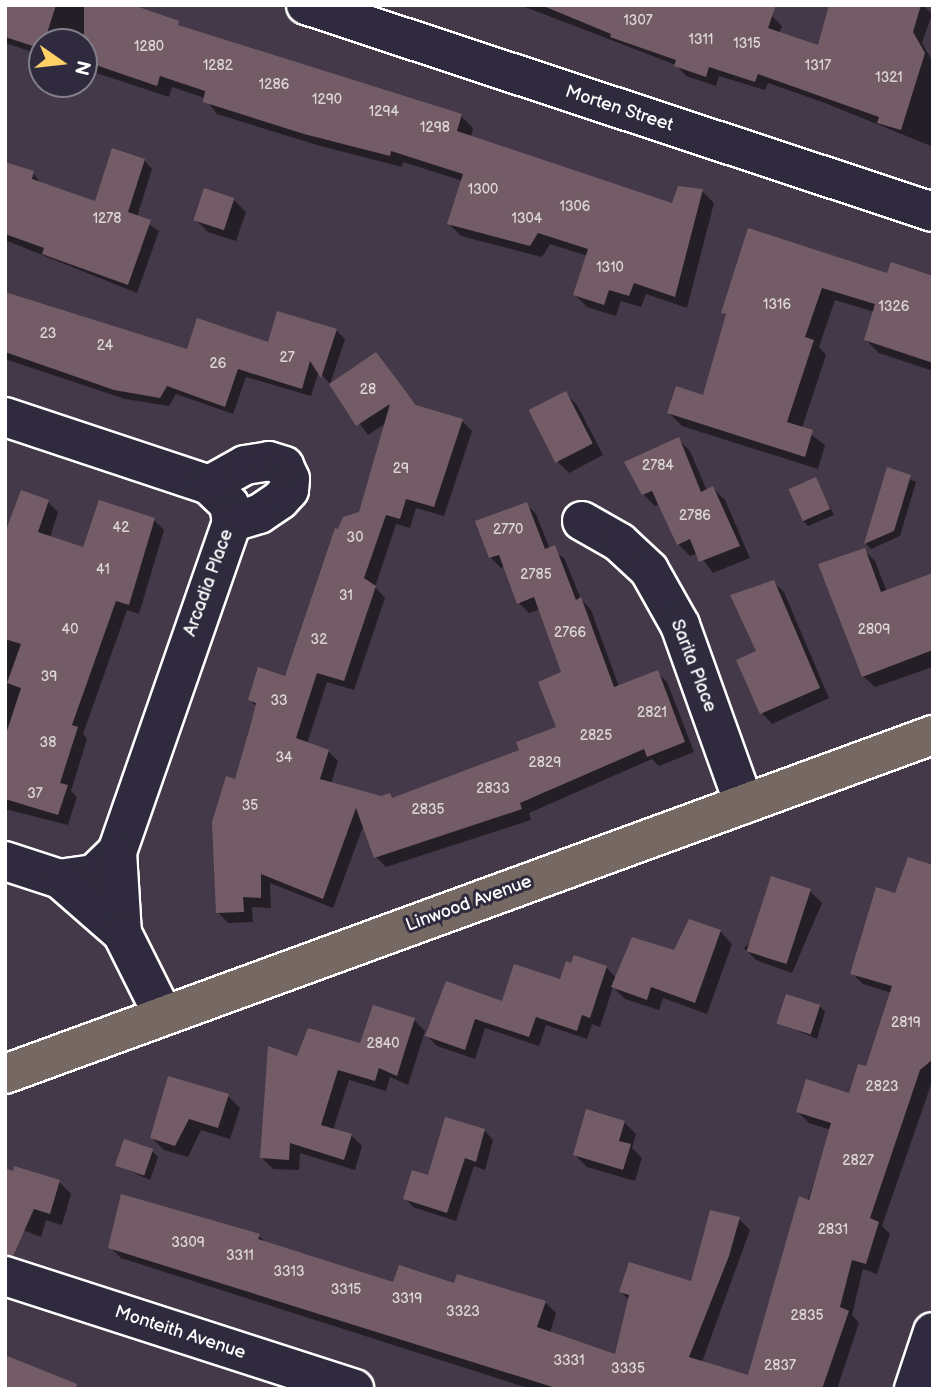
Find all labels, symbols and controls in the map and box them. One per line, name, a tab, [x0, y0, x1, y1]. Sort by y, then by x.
house number: 1307	[623, 13, 653, 29]
north arrow	[28, 28, 98, 98]
house number: 1311	[689, 32, 713, 48]
house number: 1315	[733, 36, 761, 52]
house number: 1280	[134, 39, 164, 55]
text: N	[69, 58, 95, 77]
house number: 1282	[203, 58, 233, 74]
house number: 1317	[805, 58, 831, 74]
house number: 1321	[875, 70, 903, 86]
house number: 1286	[259, 77, 289, 93]
street label: Morten Street	[562, 81, 676, 137]
house number: 1290	[312, 92, 342, 108]
house number: 1294	[369, 104, 399, 120]
house number: 1298	[420, 120, 450, 136]
house number: 1300	[468, 182, 498, 198]
house number: 1306	[560, 199, 590, 215]
house number: 1278	[93, 211, 121, 227]
house number: 1304	[512, 211, 542, 227]
house number: 1310	[596, 260, 624, 276]
house number: 1316	[763, 297, 791, 313]
house number: 1326	[879, 299, 909, 315]
house number: 23	[40, 326, 56, 342]
house number: 24	[97, 338, 113, 354]
house number: 27	[279, 350, 295, 366]
house number: 26	[210, 356, 226, 372]
house number: 28	[360, 382, 376, 398]
house number: 2784	[642, 458, 674, 474]
house number: 29	[393, 461, 409, 477]
house number: 2786	[679, 508, 711, 524]
house number: 42	[113, 520, 129, 536]
house number: 2770	[493, 522, 523, 538]
street label: Arcadia Place	[180, 527, 238, 639]
house number: 30	[347, 530, 363, 546]
house number: 41	[96, 562, 110, 578]
house number: 2785	[520, 567, 552, 583]
house number: 31	[339, 588, 353, 604]
street label: Sarita Place	[665, 617, 721, 715]
house number: 40	[62, 622, 78, 638]
house number: 2809	[858, 622, 890, 638]
house number: 2766	[554, 625, 586, 641]
house number: 32	[311, 632, 327, 648]
house number: 39	[41, 669, 57, 685]
house number: 33	[270, 693, 288, 709]
house number: 2821	[637, 705, 667, 721]
house number: 2825	[580, 728, 612, 744]
house number: 38	[40, 735, 56, 751]
house number: 34	[275, 750, 293, 766]
house number: 2829	[529, 755, 561, 771]
house number: 2833	[476, 781, 510, 797]
house number: 37	[27, 786, 43, 802]
house number: 35	[242, 798, 258, 814]
house number: 2835	[411, 802, 445, 818]
street label: Linwood Avenue	[403, 871, 535, 937]
house number: 2819	[891, 1015, 921, 1031]
house number: 2840	[366, 1036, 400, 1052]
house number: 2823	[865, 1079, 899, 1095]
house number: 2827	[842, 1153, 874, 1169]
house number: 2831	[818, 1222, 848, 1238]
house number: 3309	[171, 1235, 205, 1251]
house number: 3311	[226, 1248, 254, 1264]
house number: 3313	[273, 1264, 305, 1280]
house number: 3315	[331, 1282, 361, 1298]
house number: 3319	[392, 1291, 422, 1307]
street label: Monteith Avenue	[112, 1302, 248, 1364]
house number: 3323	[446, 1304, 480, 1320]
house number: 2835	[790, 1308, 824, 1324]
house number: 3331	[553, 1353, 585, 1369]
house number: 2837	[764, 1358, 796, 1374]
house number: 3335	[611, 1361, 645, 1377]

